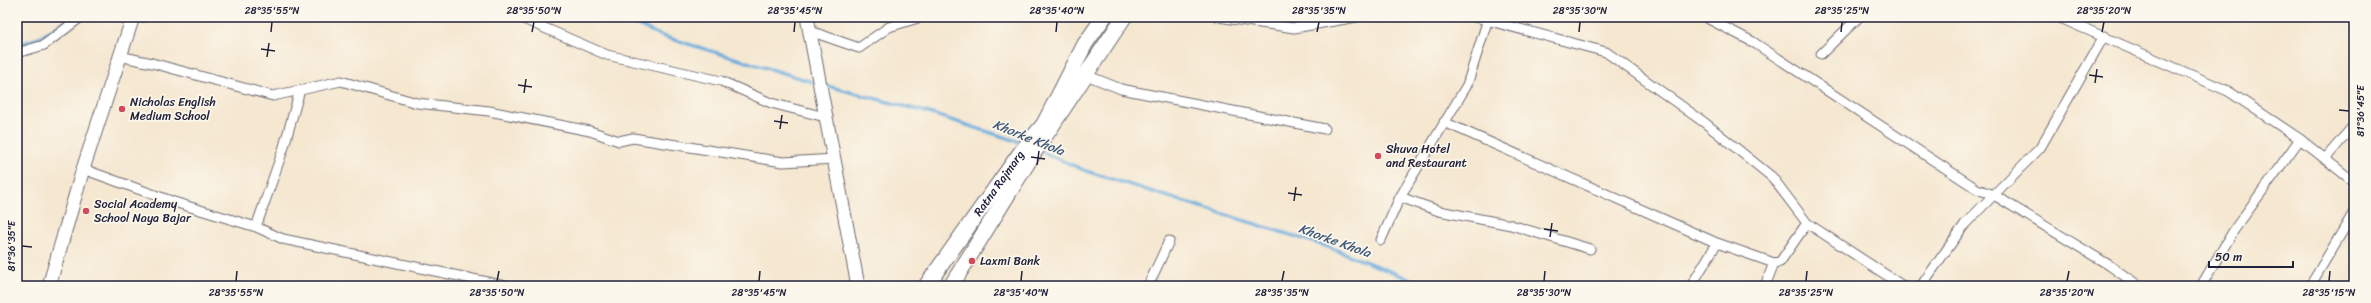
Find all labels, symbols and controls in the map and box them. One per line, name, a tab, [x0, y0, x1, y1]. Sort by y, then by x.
text: 28°35'55"N	[245, 2, 299, 20]
text: 28°35'50"N	[507, 2, 562, 20]
text: 28°35'45"N	[768, 2, 822, 20]
text: 28°35'40"N	[1029, 2, 1085, 20]
text: 28°35'35"N	[1292, 2, 1346, 20]
text: 28°35'30"N	[1553, 2, 1607, 20]
text: 28°35'25"N	[1815, 2, 1869, 20]
text: 28°35'20"N	[2077, 2, 2131, 20]
text: 81°36'45"E	[2352, 84, 2370, 137]
place label: Nicholas English Medium School	[130, 91, 216, 127]
marker: Nicholas English Medium School	[117, 104, 127, 114]
water label: Khorke Khola	[990, 113, 1069, 163]
place label: Shuva Hotel and Restaurant	[1386, 138, 1467, 174]
street label: Ratna Rajmarg	[968, 145, 1030, 221]
marker: Shuva Hotel and Restaurant	[1373, 151, 1383, 161]
place label: Social Academy School Naya Bajar	[94, 193, 192, 229]
marker: Social Academy School Naya Bajar	[81, 206, 91, 216]
water label: Khorke Khola	[1296, 217, 1375, 265]
text: 81°36'35"E	[3, 219, 21, 271]
scale bar	[2209, 243, 2293, 269]
text: 50 m	[2215, 246, 2242, 268]
place label: Laxmi Bank	[980, 250, 1041, 272]
marker: Laxmi Bank	[967, 256, 977, 266]
text: 28°35'55"N	[209, 284, 263, 302]
text: 28°35'50"N	[470, 284, 525, 302]
text: 28°35'45"N	[732, 284, 786, 302]
text: 28°35'40"N	[993, 284, 1049, 302]
text: 28°35'35"N	[1255, 284, 1309, 302]
text: 28°35'30"N	[1517, 284, 1571, 302]
text: 28°35'25"N	[1779, 284, 1833, 302]
text: 28°35'20"N	[2040, 284, 2094, 302]
text: 28°35'15"N	[2303, 284, 2356, 302]

